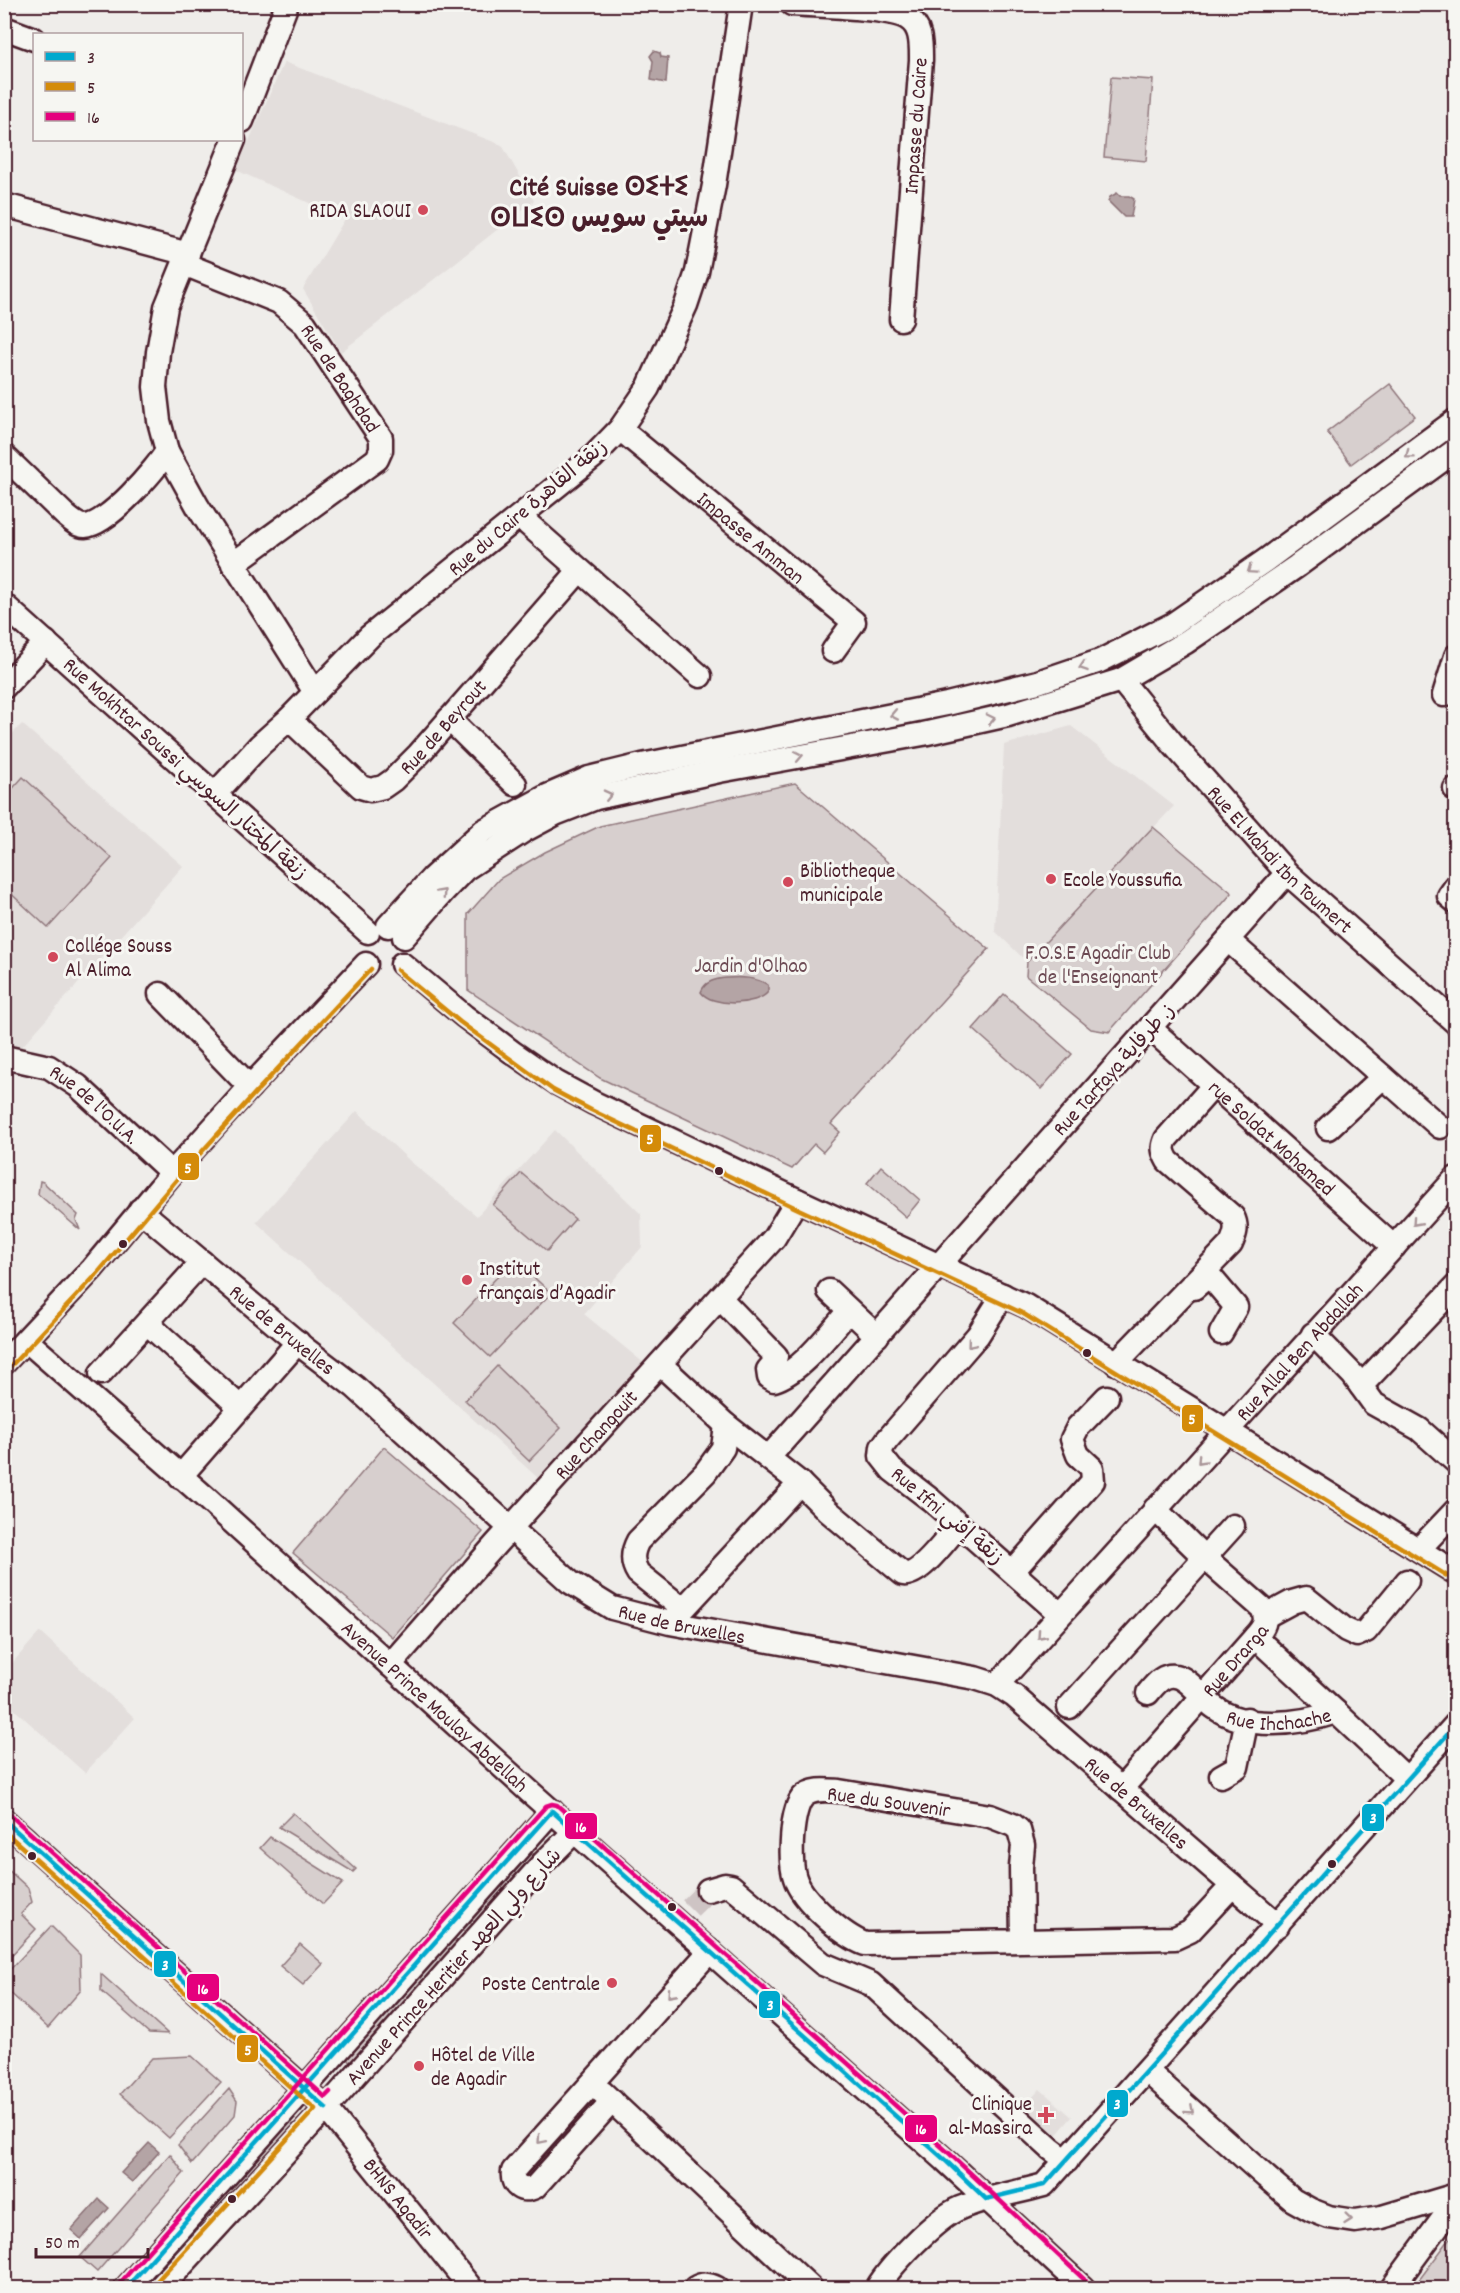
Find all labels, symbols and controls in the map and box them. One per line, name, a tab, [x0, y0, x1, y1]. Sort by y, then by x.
legend	[33, 33, 243, 141]
text: 3	[87, 47, 95, 72]
street label: Impasse du Caire	[898, 57, 938, 196]
text: 5	[87, 77, 95, 102]
text: 16	[87, 107, 100, 132]
district label: Cité Suisse ⵙⵉⵜⵉ ⵙⵡⵉⵙ سيتي سويس	[490, 170, 708, 241]
place label: RIDA SLAOUI	[309, 198, 411, 228]
marker: RIDA SLAOUI	[416, 203, 430, 217]
street label: Rue de Baghdad	[291, 319, 386, 440]
street label: Rue du Caire زنقة القاهرة	[443, 434, 615, 585]
one-way arrow	[1404, 448, 1415, 459]
street label: Impasse Amman	[689, 486, 810, 593]
one-way arrow	[1247, 563, 1258, 574]
street label: Rue Mokhtar Soussi زنقة المختار السوسي	[54, 652, 313, 889]
one-way arrow	[1078, 660, 1089, 672]
street label: Rue de Beyrout	[394, 674, 496, 783]
one-way arrow	[889, 708, 899, 721]
one-way arrow	[985, 713, 995, 726]
one-way arrow	[794, 750, 804, 763]
street label: Rue El Mahdi Ibn Toumert	[1198, 780, 1358, 942]
one-way arrow	[603, 790, 613, 803]
place label: Bibliotheque municipale	[800, 858, 895, 912]
place label: Ecole Youssufia	[1063, 867, 1183, 897]
marker: Ecole Youssufia	[1044, 872, 1058, 886]
marker: Bibliotheque municipale	[781, 875, 795, 889]
one-way arrow	[435, 889, 446, 899]
place label: Collége Souss Al Alima	[65, 933, 172, 987]
park label: F.O.S.E Agadir Club de l'Enseignant	[1025, 940, 1171, 994]
marker: Collége Souss Al Alima	[46, 950, 60, 964]
park label: Jardin d'Olhao	[694, 953, 808, 983]
street label: Rue Tarfaya ز. طرفاية	[1047, 998, 1183, 1144]
street label: Rue de l'O.U.A.	[42, 1059, 145, 1153]
street label: rue Soldat Mohamed	[1200, 1075, 1340, 1205]
line badge: 5	[639, 1124, 662, 1153]
text: 5	[646, 1129, 654, 1152]
line badge: 5	[177, 1152, 200, 1181]
text: 5	[184, 1158, 192, 1181]
unlabelled marker	[713, 1165, 725, 1177]
one-way arrow	[1412, 1215, 1423, 1226]
unlabelled marker	[117, 1238, 129, 1250]
place label: Institut français d’Agadir	[479, 1256, 616, 1310]
marker: Institut français d’Agadir	[460, 1273, 474, 1287]
street label: Rue Allal Ben Abdallah	[1230, 1277, 1372, 1429]
street label: Rue de Bruxelles	[221, 1279, 340, 1384]
one-way arrow	[967, 1337, 978, 1348]
unlabelled marker	[1081, 1347, 1093, 1359]
street label: Rue Changouit	[549, 1385, 647, 1488]
line badge: 5	[1181, 1404, 1204, 1433]
text: 5	[1188, 1409, 1196, 1432]
one-way arrow	[1197, 1453, 1208, 1464]
street label: Rue Ifni زنقة إفني	[882, 1461, 1009, 1574]
street label: Rue de Bruxelles	[614, 1598, 747, 1654]
street label: Avenue Prince Moulay Abdellah	[333, 1615, 534, 1801]
street label: Rue Drarga	[1196, 1618, 1279, 1705]
one-way arrow	[1037, 1628, 1048, 1639]
street label: Rue Ihchache	[1221, 1702, 1335, 1741]
street label: Rue de Bruxelles	[1076, 1751, 1194, 1859]
street label: Rue du Souvenir	[825, 1780, 952, 1827]
line badge: 3	[1361, 1803, 1385, 1832]
text: 3	[1369, 1808, 1377, 1831]
line badge: 16	[564, 1812, 598, 1840]
text: 16	[575, 1817, 587, 1840]
street label: Avenue Prince Heritier شارع ولي العهد	[340, 1843, 571, 2094]
unlabelled marker	[26, 1850, 38, 1862]
unlabelled marker	[1326, 1858, 1338, 1870]
unlabelled marker	[666, 1901, 678, 1913]
line badge: 3	[153, 1950, 177, 1978]
text: 3	[161, 1955, 169, 1978]
place label: Poste Centrale	[482, 1971, 600, 2001]
line badge: 16	[186, 1973, 220, 2002]
marker: Poste Centrale	[605, 1976, 619, 1990]
text: 16	[197, 1979, 209, 2002]
one-way arrow	[667, 1988, 678, 1998]
line badge: 3	[758, 1990, 781, 2019]
text: 3	[766, 1995, 774, 2018]
line badge: 5	[236, 2034, 259, 2063]
text: 5	[244, 2040, 252, 2063]
place label: Hôtel de Ville de Agadir	[431, 2042, 535, 2096]
marker: Hôtel de Ville de Agadir	[412, 2059, 426, 2073]
line badge: 3	[1106, 2089, 1129, 2118]
place label: Clinique al-Massira	[949, 2091, 1033, 2145]
text: 3	[1113, 2094, 1121, 2117]
one-way arrow	[1184, 2103, 1194, 2114]
marker: Clinique al-Massira	[1037, 2106, 1055, 2124]
line badge: 16	[904, 2114, 938, 2143]
text: 16	[915, 2119, 927, 2142]
one-way arrow	[537, 2133, 548, 2144]
street label: BHNS Agadir	[354, 2153, 439, 2248]
unlabelled marker	[226, 2193, 238, 2205]
one-way arrow	[1343, 2212, 1352, 2225]
scale bar	[36, 2221, 148, 2259]
text: 50 m	[45, 2232, 80, 2257]

